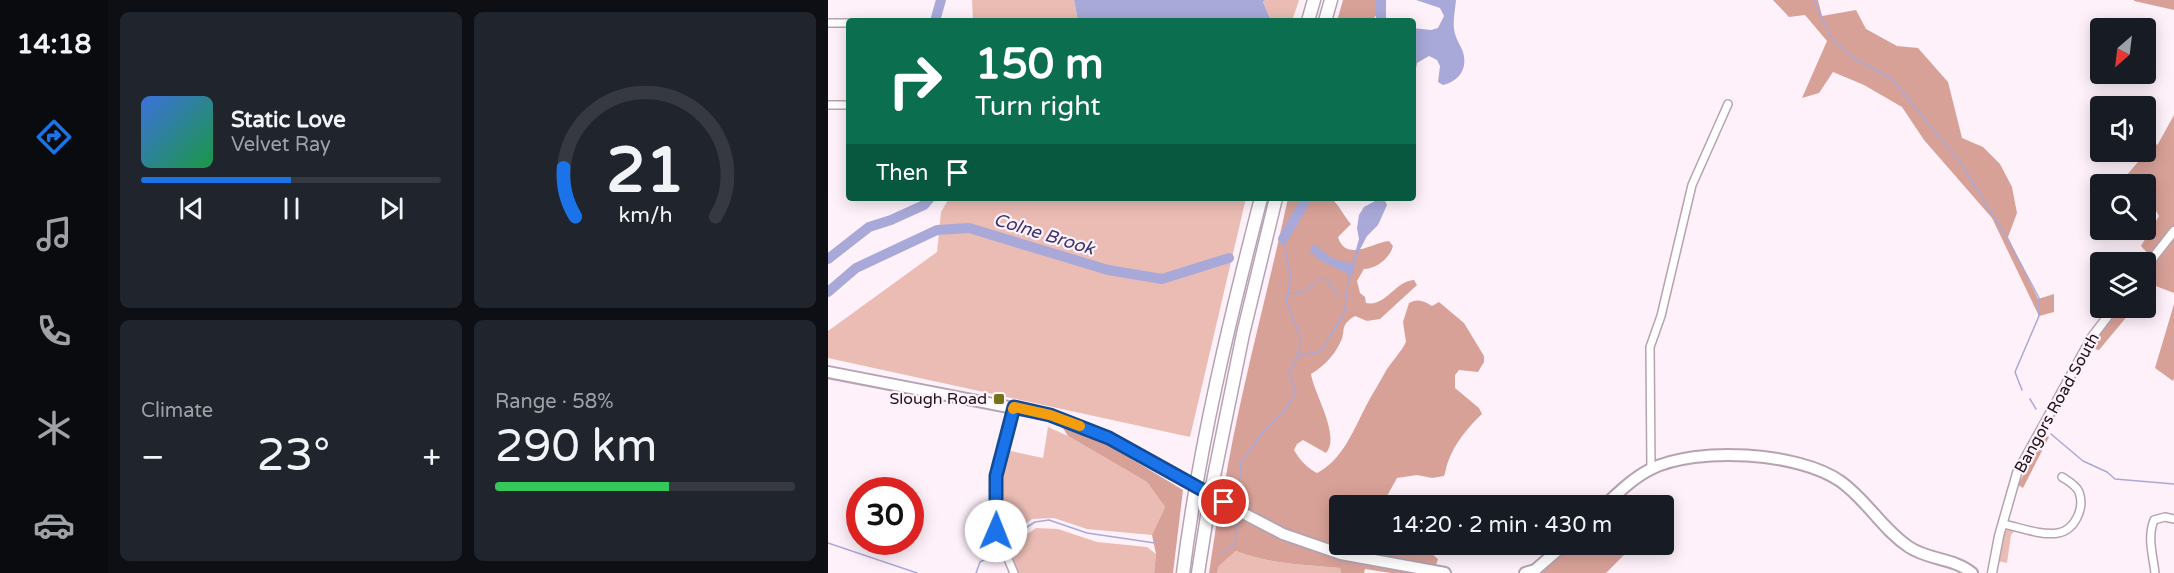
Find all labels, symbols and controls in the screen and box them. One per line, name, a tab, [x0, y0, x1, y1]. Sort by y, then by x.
north arrow	[2090, 18, 2156, 84]
map controls	[2090, 18, 2156, 318]
text: 14:18	[17, 28, 91, 61]
text: 150 m	[975, 39, 1104, 90]
icon: right	[876, 42, 954, 120]
text: Turn right	[975, 90, 1101, 123]
button: sound	[2090, 96, 2156, 162]
text: Static Love	[231, 107, 346, 133]
icon: directions	[33, 116, 75, 158]
text: Velvet Ray	[231, 133, 331, 157]
text: 21	[606, 134, 684, 209]
icon: arrive	[941, 156, 974, 189]
text: Then	[876, 160, 929, 186]
button: search	[2090, 174, 2156, 240]
icon: previous	[175, 192, 208, 225]
icon: pause	[275, 192, 308, 225]
icon: next	[375, 192, 408, 225]
text: km/h	[618, 203, 672, 229]
water label: Colne Brook	[991, 208, 1098, 260]
icon: music	[33, 213, 75, 255]
button: layers	[2090, 252, 2156, 318]
icon: phone	[33, 310, 75, 352]
street label: Bangors Road South	[2010, 329, 2104, 477]
place label: Slough Road	[890, 389, 987, 409]
text: Range · 58%	[495, 390, 614, 414]
marker: Slough Road	[992, 392, 1006, 406]
text: Climate	[141, 399, 213, 423]
icon: climate	[33, 407, 75, 449]
text: 290 km	[495, 420, 657, 474]
text: 23°	[257, 429, 330, 483]
text: −	[141, 438, 165, 477]
text: +	[422, 438, 441, 477]
pin	[1198, 476, 1249, 527]
speed limit sign: 30	[846, 477, 924, 555]
icon: arrive	[1207, 485, 1240, 518]
position arrow	[964, 499, 1028, 563]
icon: car	[33, 504, 75, 546]
text: 14:20 · 2 min · 430 m	[1391, 512, 1612, 538]

